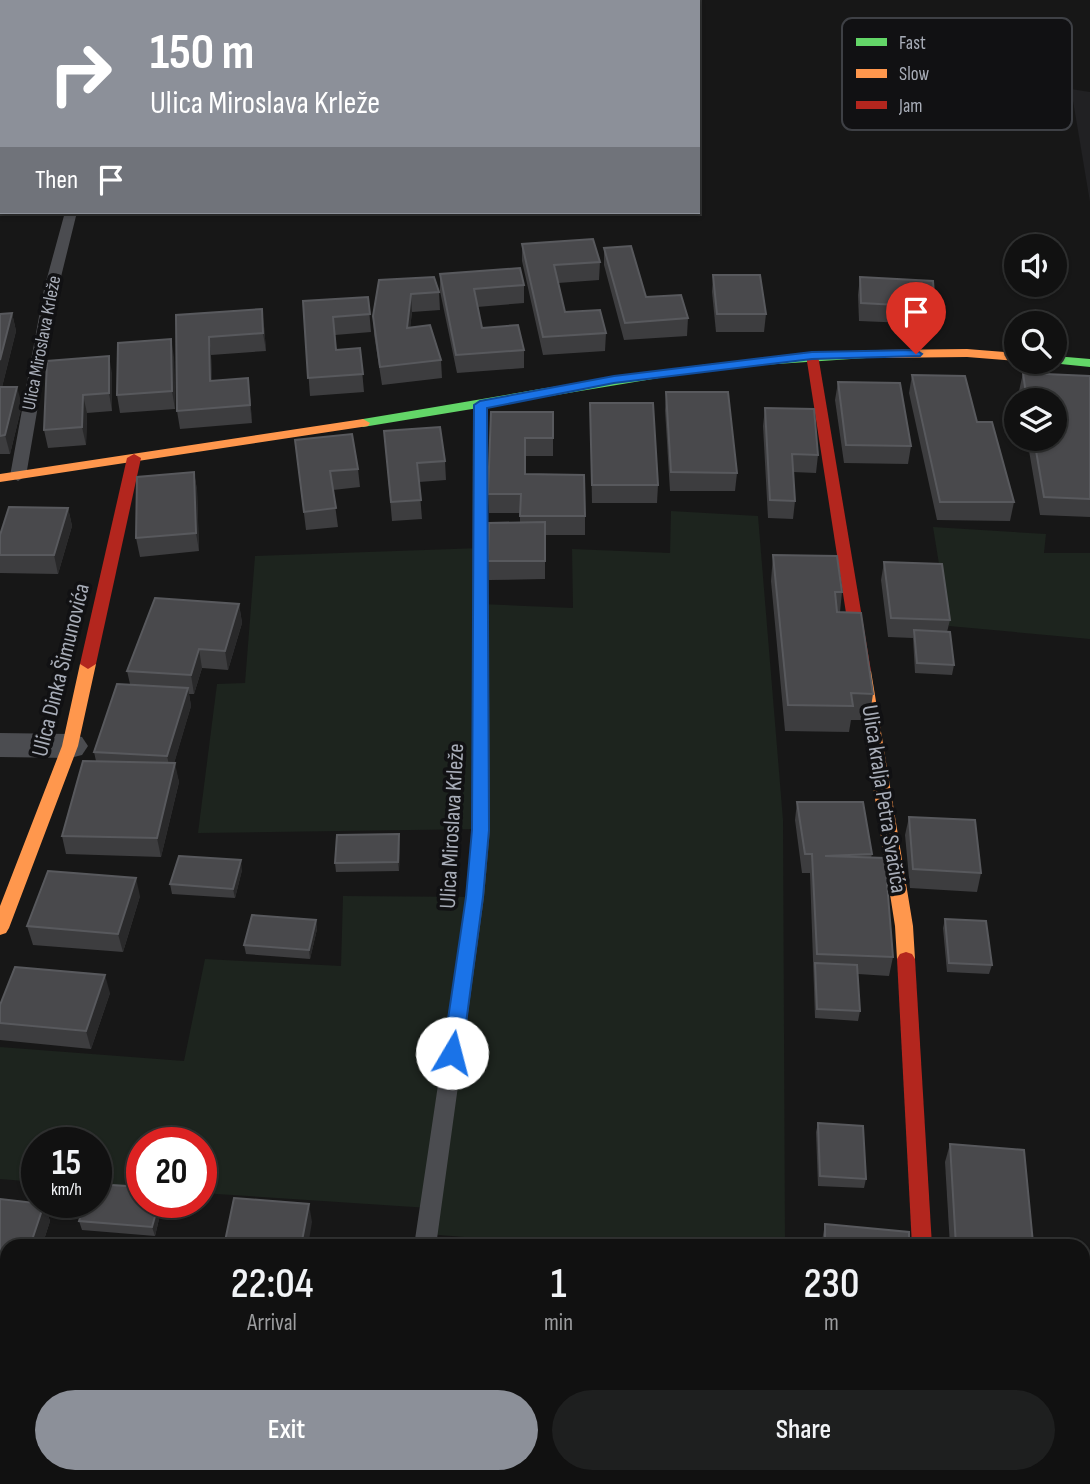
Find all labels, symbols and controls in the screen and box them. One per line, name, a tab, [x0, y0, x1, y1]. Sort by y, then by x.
legend	[842, 18, 1072, 130]
text: 150 m	[150, 24, 254, 83]
icon: right	[35, 28, 126, 119]
text: Fast	[899, 32, 926, 55]
text: Slow	[899, 63, 929, 86]
text: Ulica Miroslava Krleže	[150, 84, 380, 123]
text: Jam	[898, 95, 922, 118]
icon: arrive	[92, 161, 130, 199]
text: Then	[35, 165, 78, 196]
map controls	[1004, 234, 1067, 451]
button: sound	[1004, 234, 1067, 297]
street label: Ulica Miroslava Krleže	[18, 274, 66, 412]
pin	[886, 282, 946, 354]
icon: arrive	[897, 293, 935, 331]
button: search	[1004, 311, 1067, 374]
button: layers	[1004, 388, 1067, 451]
street label: Ulica Dinka Šimunovića	[26, 581, 96, 759]
street label: Ulica kralja Petra Svačića	[855, 703, 913, 895]
street label: Ulica Miroslava Krleže	[434, 743, 470, 909]
position arrow	[415, 1016, 489, 1090]
speed limit sign: 20	[126, 1127, 217, 1218]
text: 15	[52, 1142, 81, 1185]
text: km/h	[51, 1179, 82, 1200]
text: 22:04	[231, 1259, 313, 1310]
text: 1	[551, 1259, 566, 1310]
text: 230	[804, 1259, 859, 1310]
text: Arrival	[247, 1309, 297, 1337]
text: min	[544, 1309, 573, 1337]
text: m	[824, 1309, 839, 1337]
button: Exit	[35, 1390, 538, 1470]
button: Share	[552, 1390, 1055, 1470]

